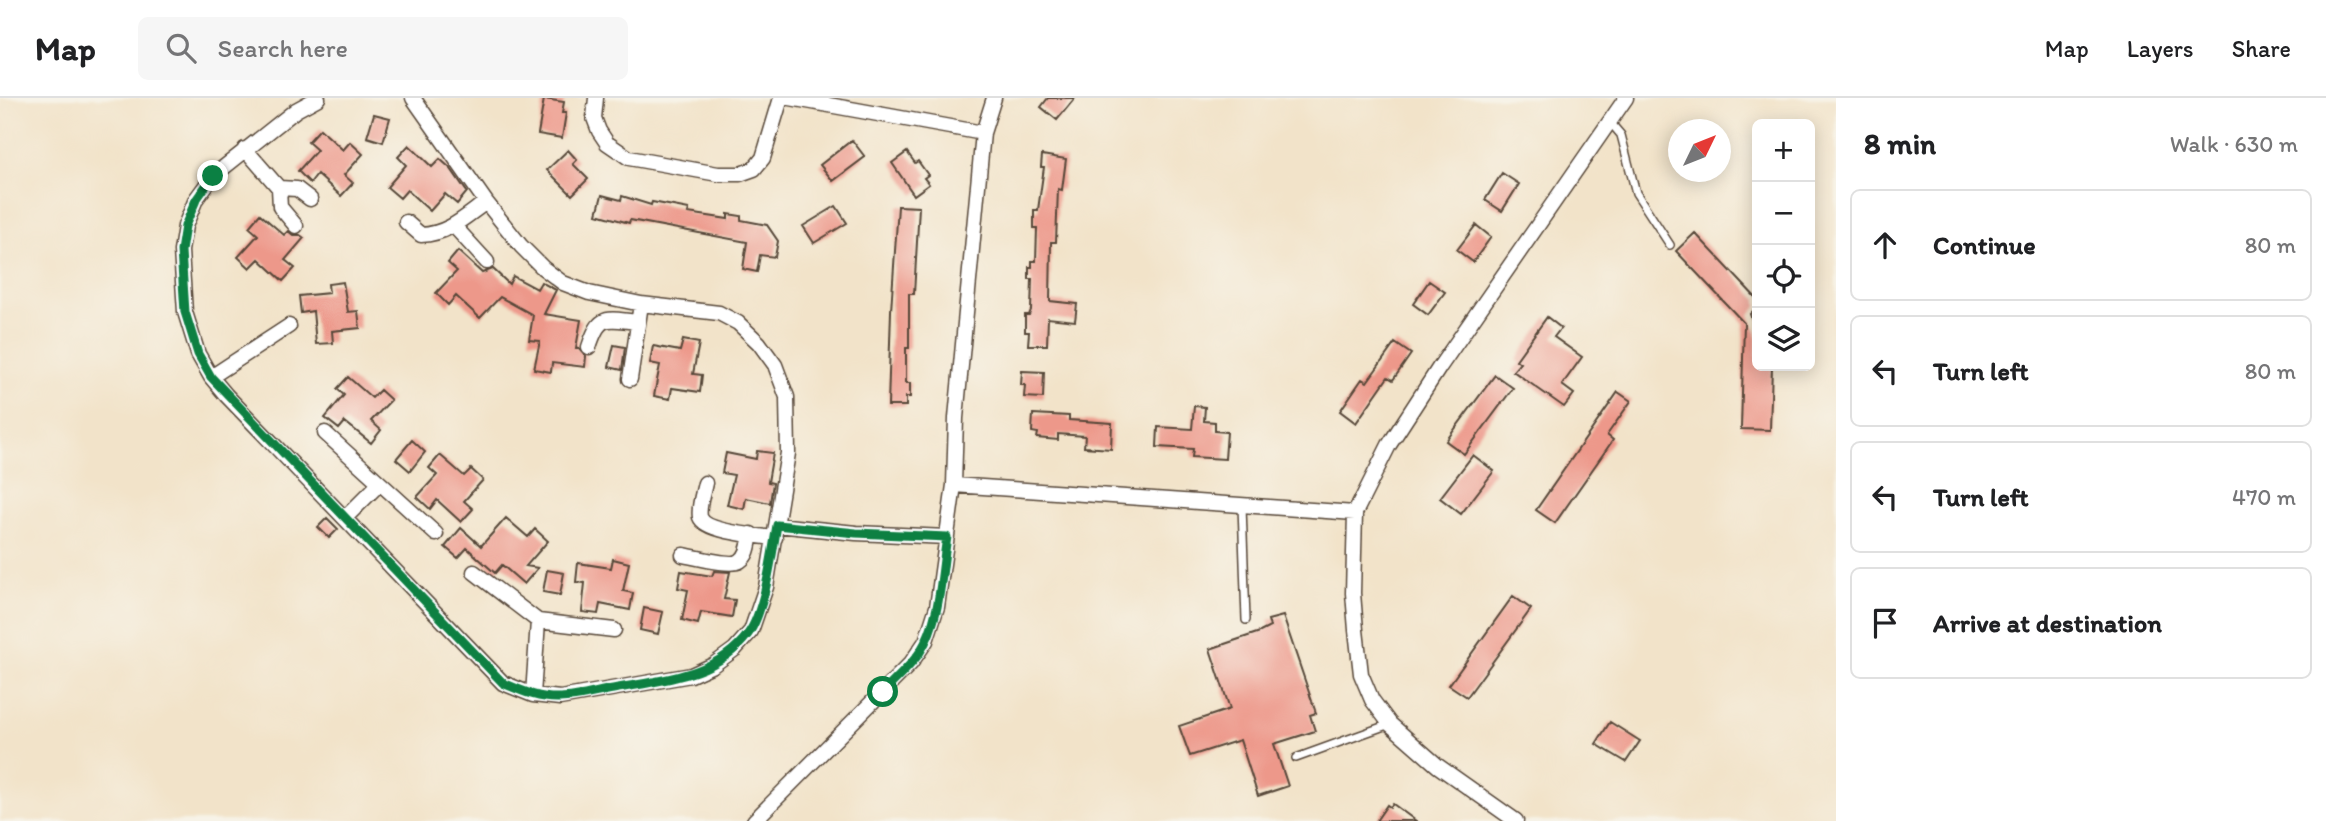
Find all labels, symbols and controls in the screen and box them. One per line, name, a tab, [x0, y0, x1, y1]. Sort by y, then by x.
search box	[138, 17, 628, 80]
text: Map	[35, 29, 96, 68]
icon: search	[162, 29, 200, 67]
text: Search here	[218, 32, 348, 64]
text: Map	[2045, 34, 2089, 63]
text: Layers	[2127, 34, 2194, 63]
text: Share	[2232, 34, 2291, 63]
north arrow	[1668, 119, 1731, 182]
map controls	[1752, 119, 1815, 371]
button: +	[1752, 119, 1815, 182]
text: 8 min	[1864, 125, 1936, 162]
text: Walk · 630 m	[2170, 130, 2298, 158]
route end	[197, 160, 228, 191]
button: −	[1752, 182, 1815, 245]
icon: ahead	[1866, 226, 1904, 264]
text: Continue	[1933, 229, 2036, 261]
text: 80 m	[2245, 231, 2296, 259]
button: locate	[1752, 245, 1815, 308]
button: layers	[1752, 308, 1815, 371]
icon: left	[1866, 352, 1904, 390]
text: Turn left	[1933, 355, 2029, 387]
text: 80 m	[2245, 357, 2296, 385]
icon: left	[1866, 478, 1904, 516]
text: Turn left	[1933, 481, 2029, 513]
text: 470 m	[2232, 483, 2296, 511]
icon: arrive	[1866, 604, 1904, 642]
text: Arrive at destination	[1933, 607, 2162, 639]
route start	[867, 676, 898, 707]

